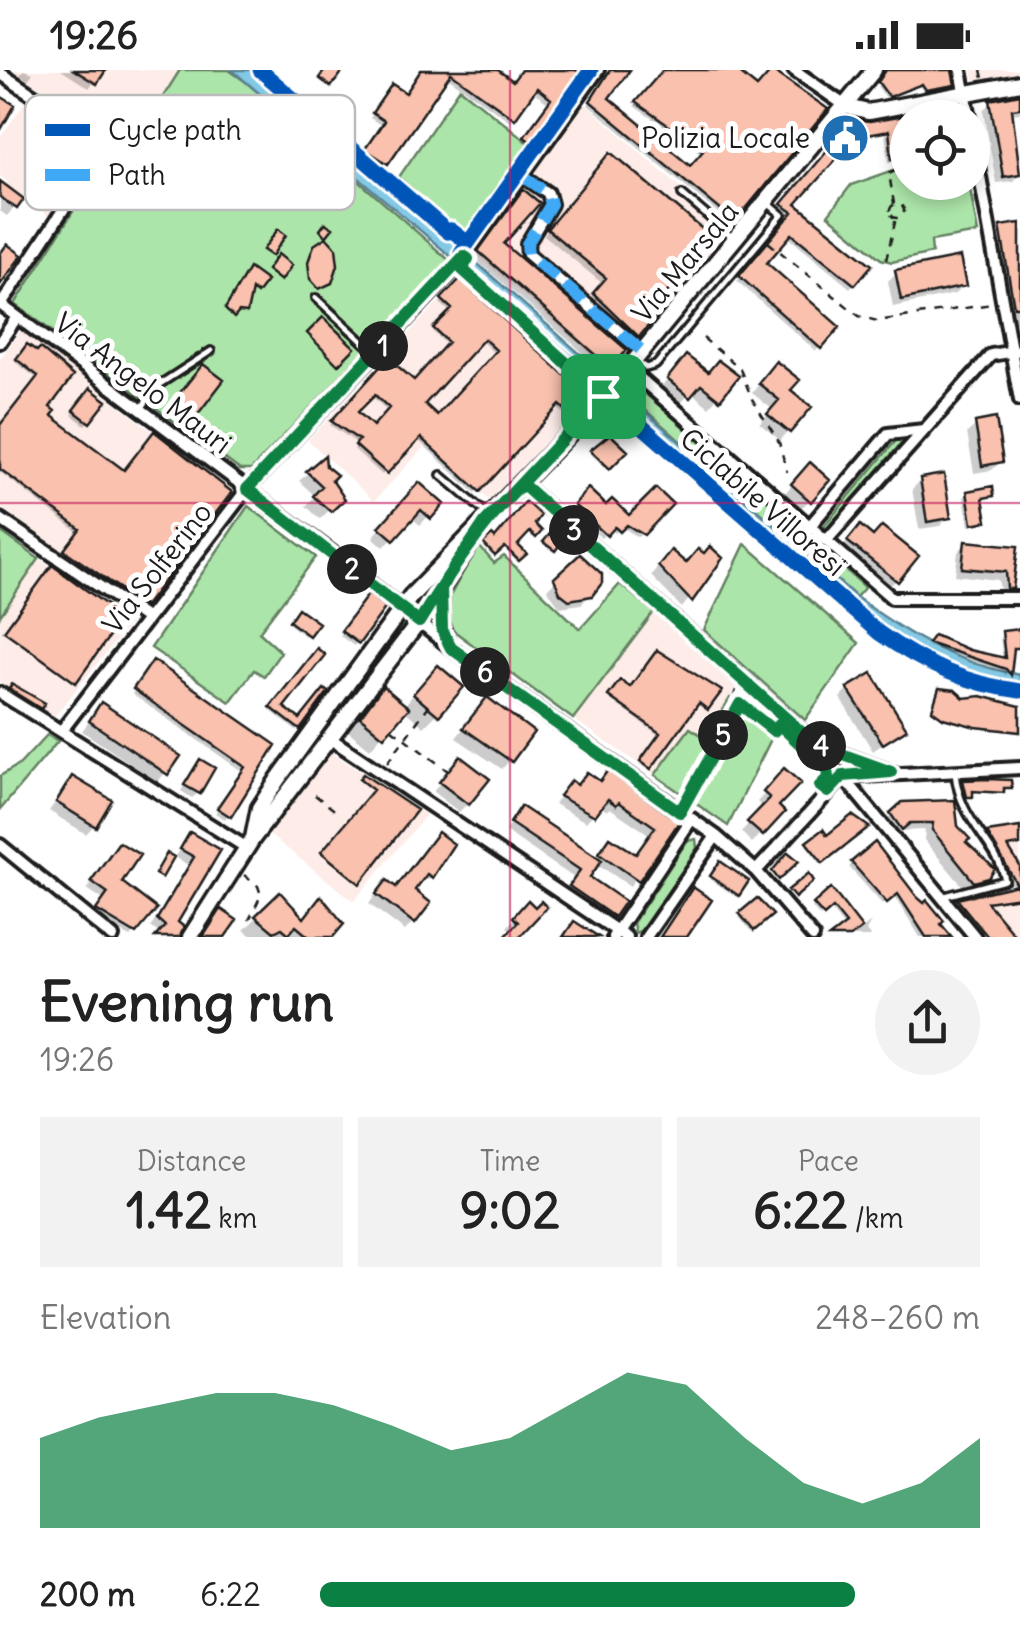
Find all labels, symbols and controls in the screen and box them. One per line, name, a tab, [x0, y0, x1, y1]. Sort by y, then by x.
text: 19:26	[50, 12, 138, 59]
legend	[25, 95, 355, 210]
map controls	[890, 100, 990, 200]
button: locate	[890, 100, 990, 200]
text: Cycle path	[108, 112, 242, 148]
public building icon: Polizia Locale	[819, 112, 871, 164]
place label: Polizia Locale	[641, 120, 810, 156]
text: Path	[108, 157, 166, 193]
street label: Via Marsala	[624, 194, 746, 330]
street label: Via Angelo Mauri	[47, 305, 239, 461]
pin: 1	[358, 321, 408, 371]
text: 1	[377, 328, 389, 364]
pin	[561, 354, 646, 439]
icon: arrive	[576, 369, 631, 424]
street label: Ciclabile Villoresi	[673, 420, 853, 584]
street label: Via Solferino	[94, 495, 220, 641]
pin: 3	[549, 505, 599, 555]
text: 3	[566, 512, 582, 548]
pin: 2	[327, 544, 377, 594]
text: 2	[344, 551, 360, 587]
pin: 6	[460, 647, 510, 697]
text: 6	[477, 654, 493, 690]
pin: 5	[698, 710, 748, 760]
text: 5	[715, 717, 731, 753]
pin: 4	[796, 721, 846, 771]
text: 4	[813, 728, 829, 764]
text: Evening run	[40, 967, 334, 1036]
button: share	[875, 970, 980, 1075]
text: 19:26	[40, 1039, 114, 1080]
text: Distance	[137, 1143, 246, 1179]
text: Time	[480, 1143, 540, 1179]
text: Pace	[798, 1143, 859, 1179]
text: 1.42	[126, 1179, 212, 1242]
text: 9:02	[460, 1179, 560, 1242]
text: 6:22	[753, 1179, 848, 1242]
text: km	[212, 1200, 257, 1236]
text: /km	[848, 1200, 904, 1236]
text: Elevation	[40, 1297, 171, 1338]
text: 248–260 m	[815, 1297, 980, 1338]
text: 200 m	[40, 1574, 135, 1615]
text: 6:22	[200, 1574, 261, 1615]

